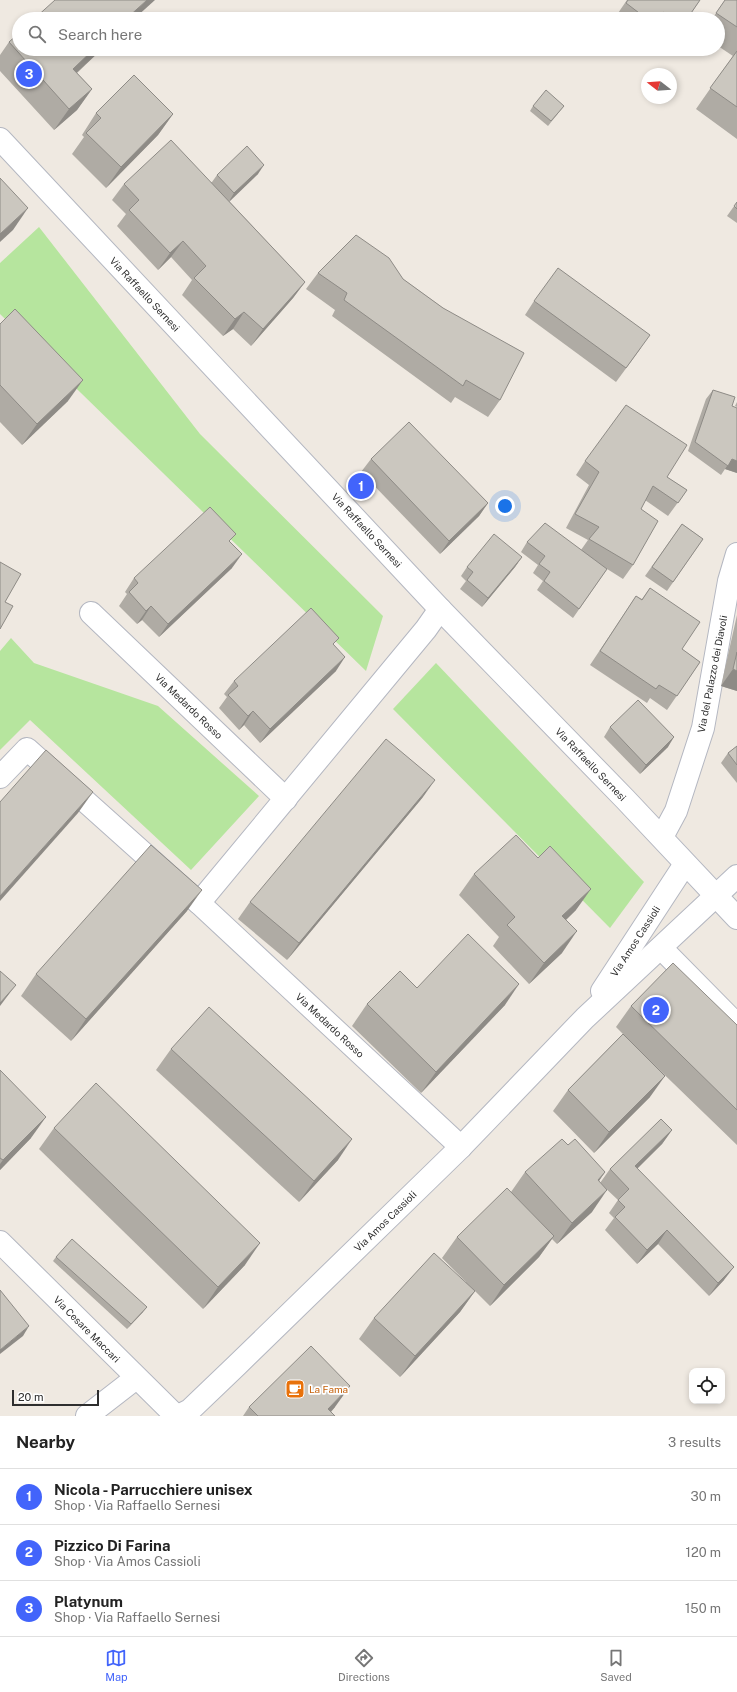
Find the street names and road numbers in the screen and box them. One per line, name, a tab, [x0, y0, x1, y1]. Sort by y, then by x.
street label: Via Raffaello Sernesi	[108, 254, 182, 334]
street label: Via Raffaello Sernesi	[330, 490, 404, 570]
street label: Via del Palazzo dei Diavoli	[695, 614, 729, 734]
street label: Via Medardo Rosso	[153, 671, 225, 741]
street label: Via Raffaello Sernesi	[553, 725, 629, 803]
street label: Via Amos Cassioli	[608, 903, 662, 979]
street label: Via Medardo Rosso	[293, 990, 367, 1060]
street label: Via Amos Cassioli	[351, 1188, 419, 1254]
street label: Via Cesare Maccari	[51, 1293, 123, 1365]

